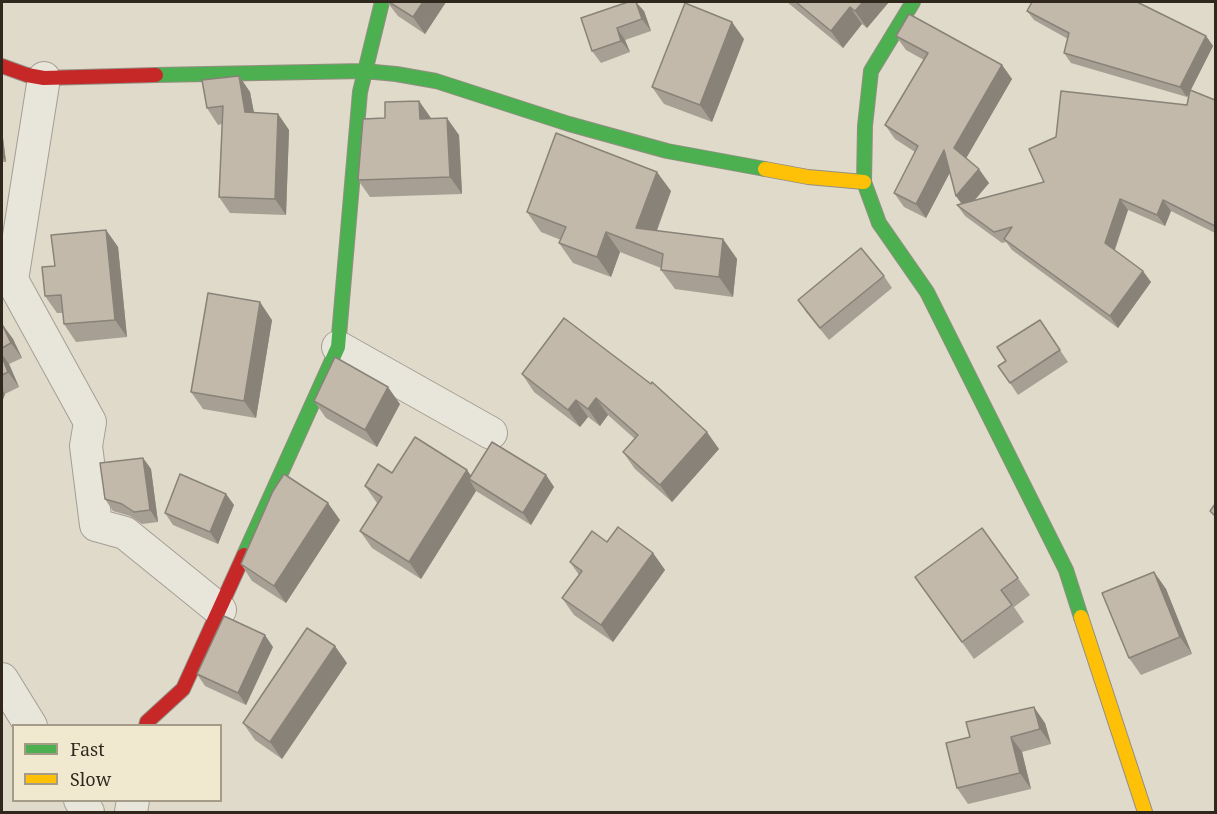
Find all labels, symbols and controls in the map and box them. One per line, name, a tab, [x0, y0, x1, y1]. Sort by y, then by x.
legend	[12, 724, 222, 802]
text: Fast	[70, 737, 105, 761]
text: Slow	[70, 767, 111, 791]

